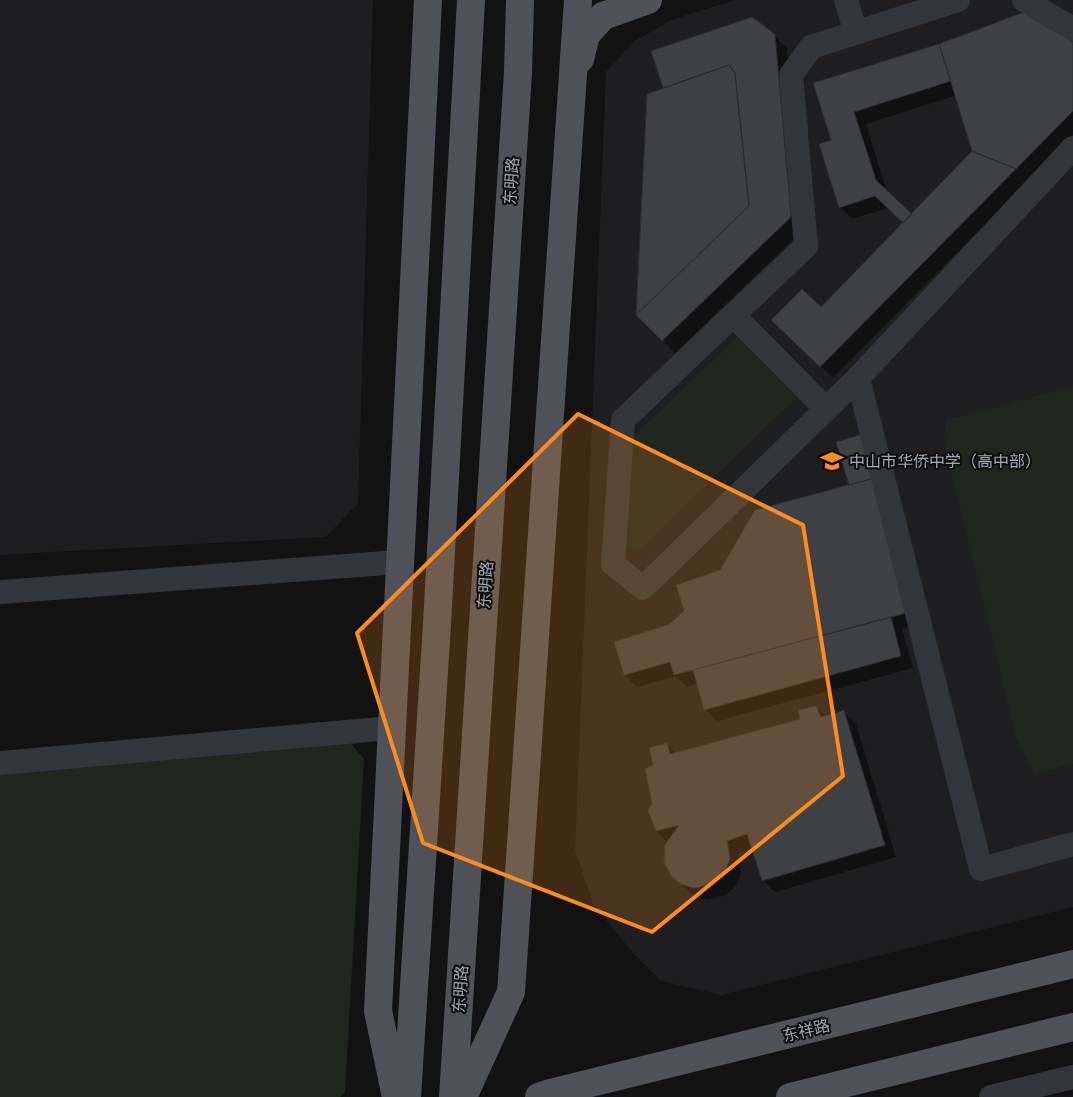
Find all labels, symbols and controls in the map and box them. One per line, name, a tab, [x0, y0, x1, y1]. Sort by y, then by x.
street label: 东明路	[500, 156, 523, 206]
school or university icon: 中山市华侨中学（高中部）	[819, 448, 845, 474]
place label: 中山市华侨中学（高中部）	[849, 452, 1041, 471]
street label: 东明路	[474, 560, 497, 610]
street label: 东明路	[449, 964, 472, 1014]
street label: 东祥路	[781, 1015, 832, 1046]

